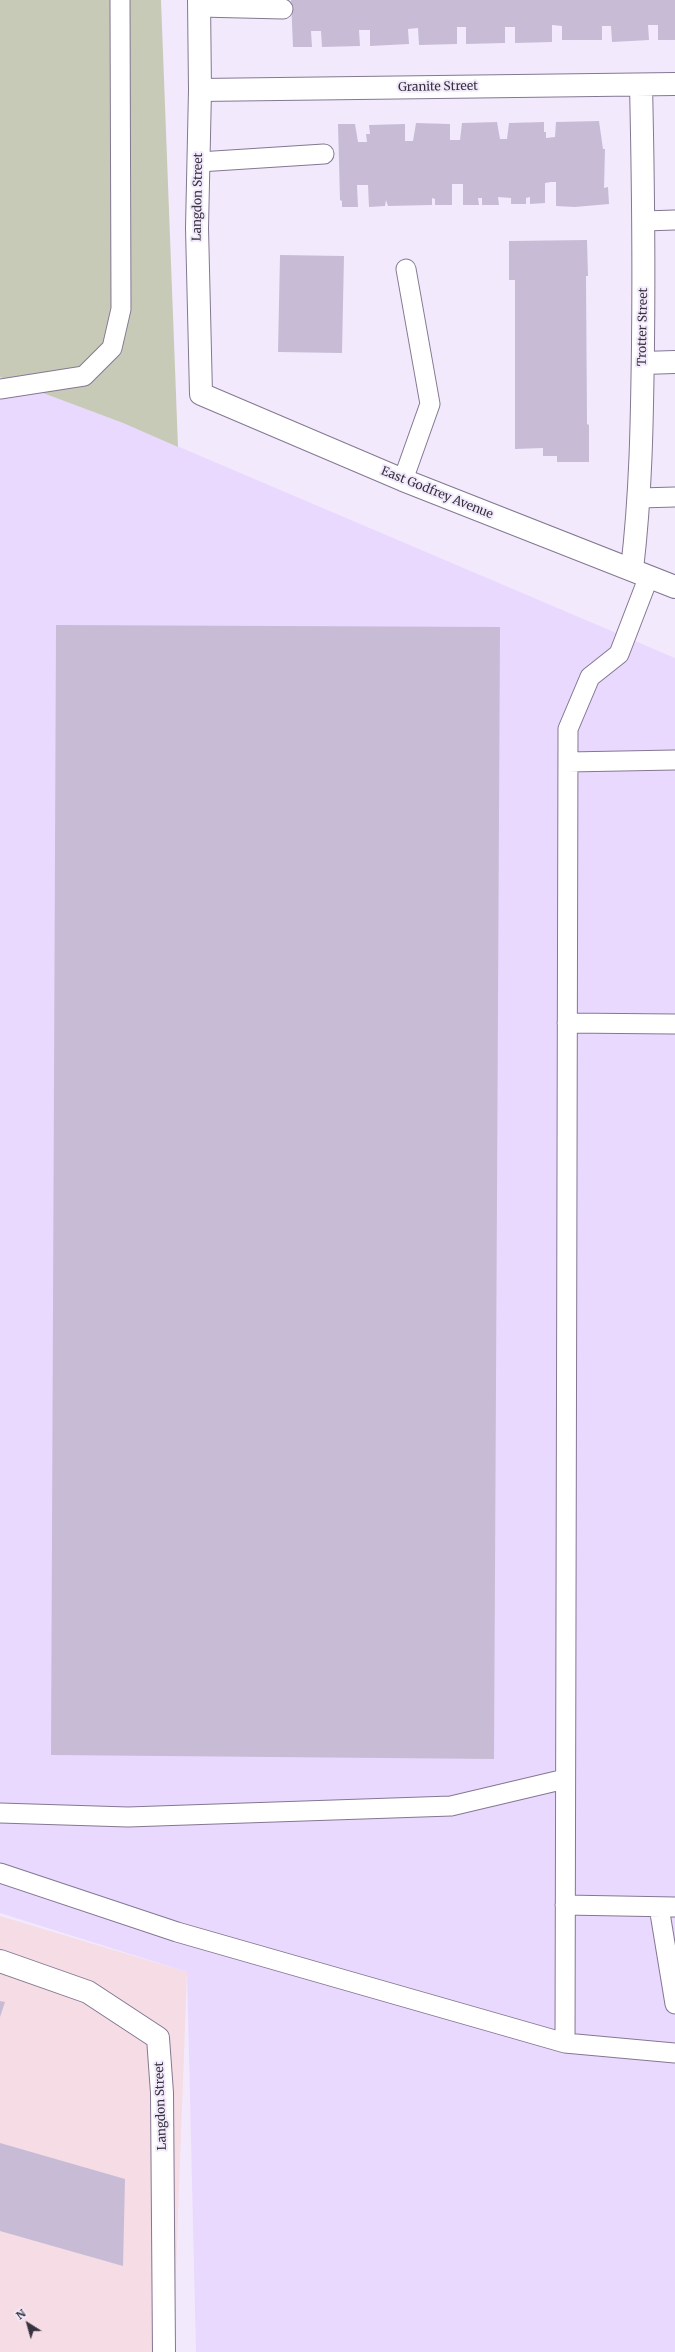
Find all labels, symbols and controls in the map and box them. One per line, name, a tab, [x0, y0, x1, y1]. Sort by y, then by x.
street label: Granite Street	[398, 79, 478, 95]
street label: Langdon Street	[190, 153, 206, 241]
street label: Trotter Street	[635, 288, 651, 366]
street label: East Godfrey Avenue	[379, 464, 495, 522]
street label: Langdon Street	[152, 2061, 170, 2151]
north arrow	[8, 2304, 48, 2344]
text: N	[13, 2306, 28, 2323]

